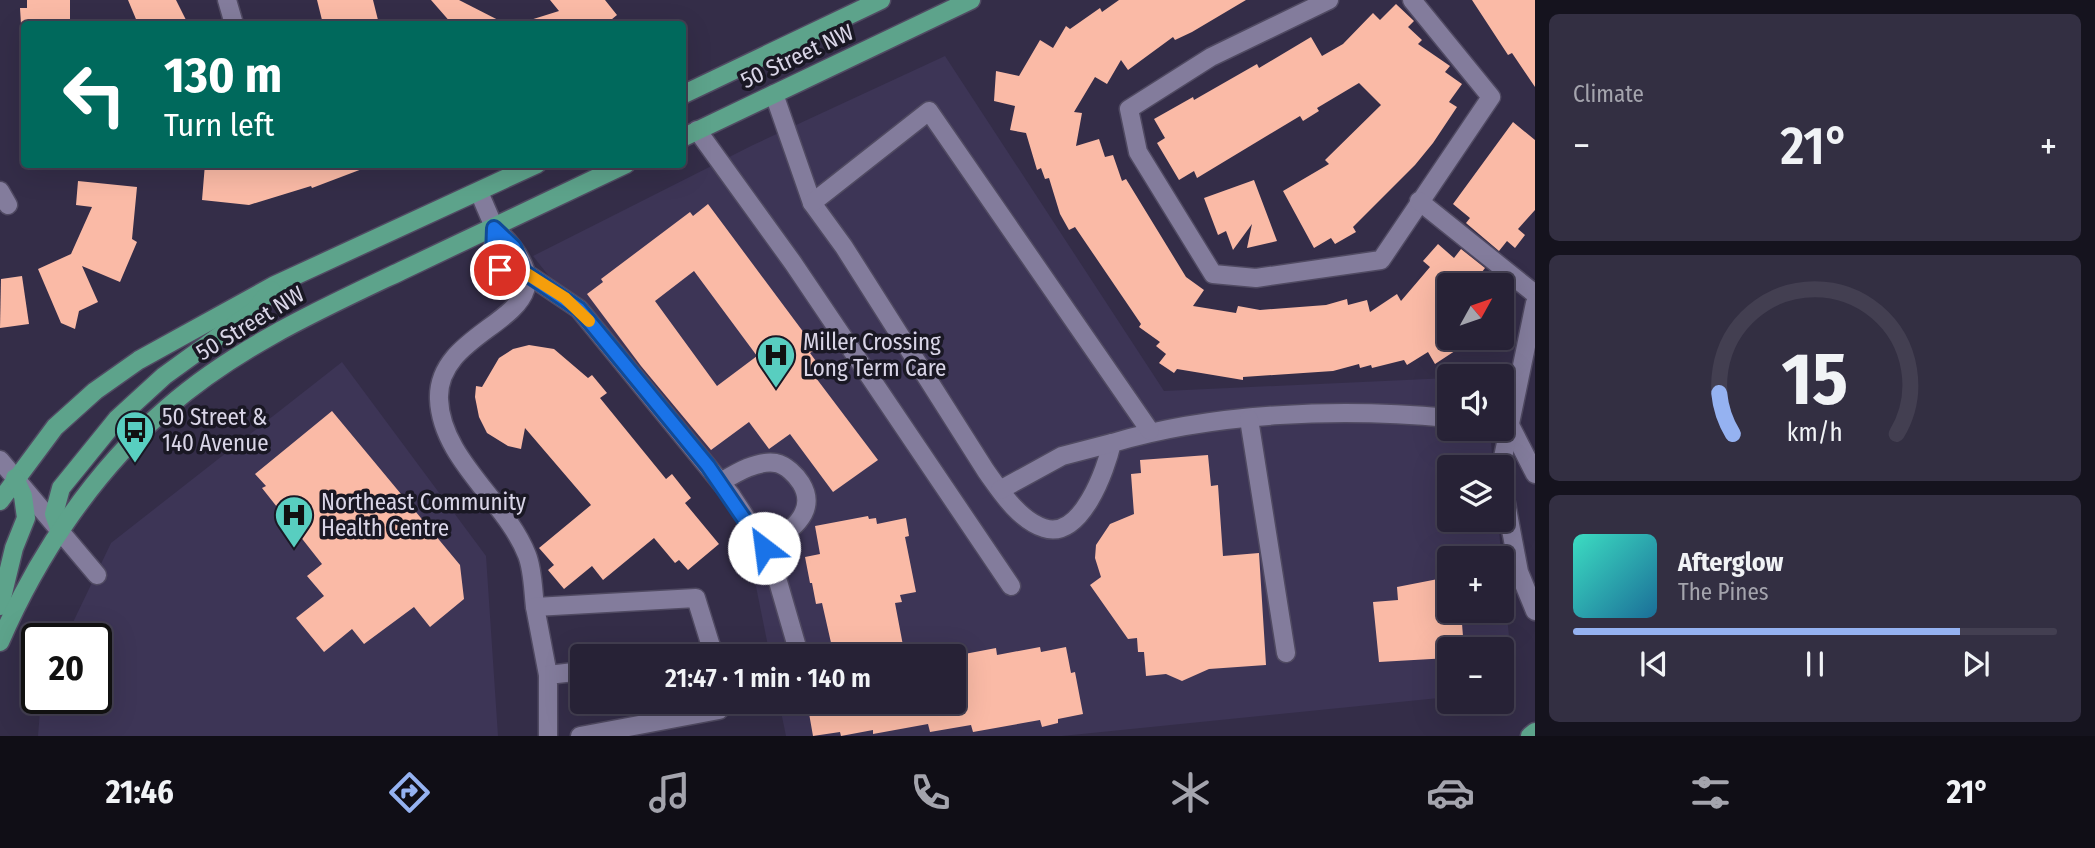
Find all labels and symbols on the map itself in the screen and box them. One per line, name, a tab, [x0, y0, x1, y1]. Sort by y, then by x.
street label: 50 Street NW	[736, 18, 858, 94]
pin	[470, 240, 530, 300]
north arrow	[1437, 273, 1514, 350]
street label: 50 Street NW	[191, 280, 309, 366]
place label: Miller Crossing Long Term Care	[803, 328, 946, 382]
hospital icon: Miller Crossing Long Term Care	[755, 334, 797, 389]
place label: 50 Street & 140 Avenue	[162, 403, 269, 457]
bus stop icon: 50 Street & 140 Avenue	[114, 409, 156, 464]
place label: Northeast Community Health Centre	[321, 488, 527, 542]
hospital icon: Northeast Community Health Centre	[273, 494, 315, 549]
position arrow	[727, 511, 801, 585]
speed limit sign: 20	[21, 623, 112, 714]

